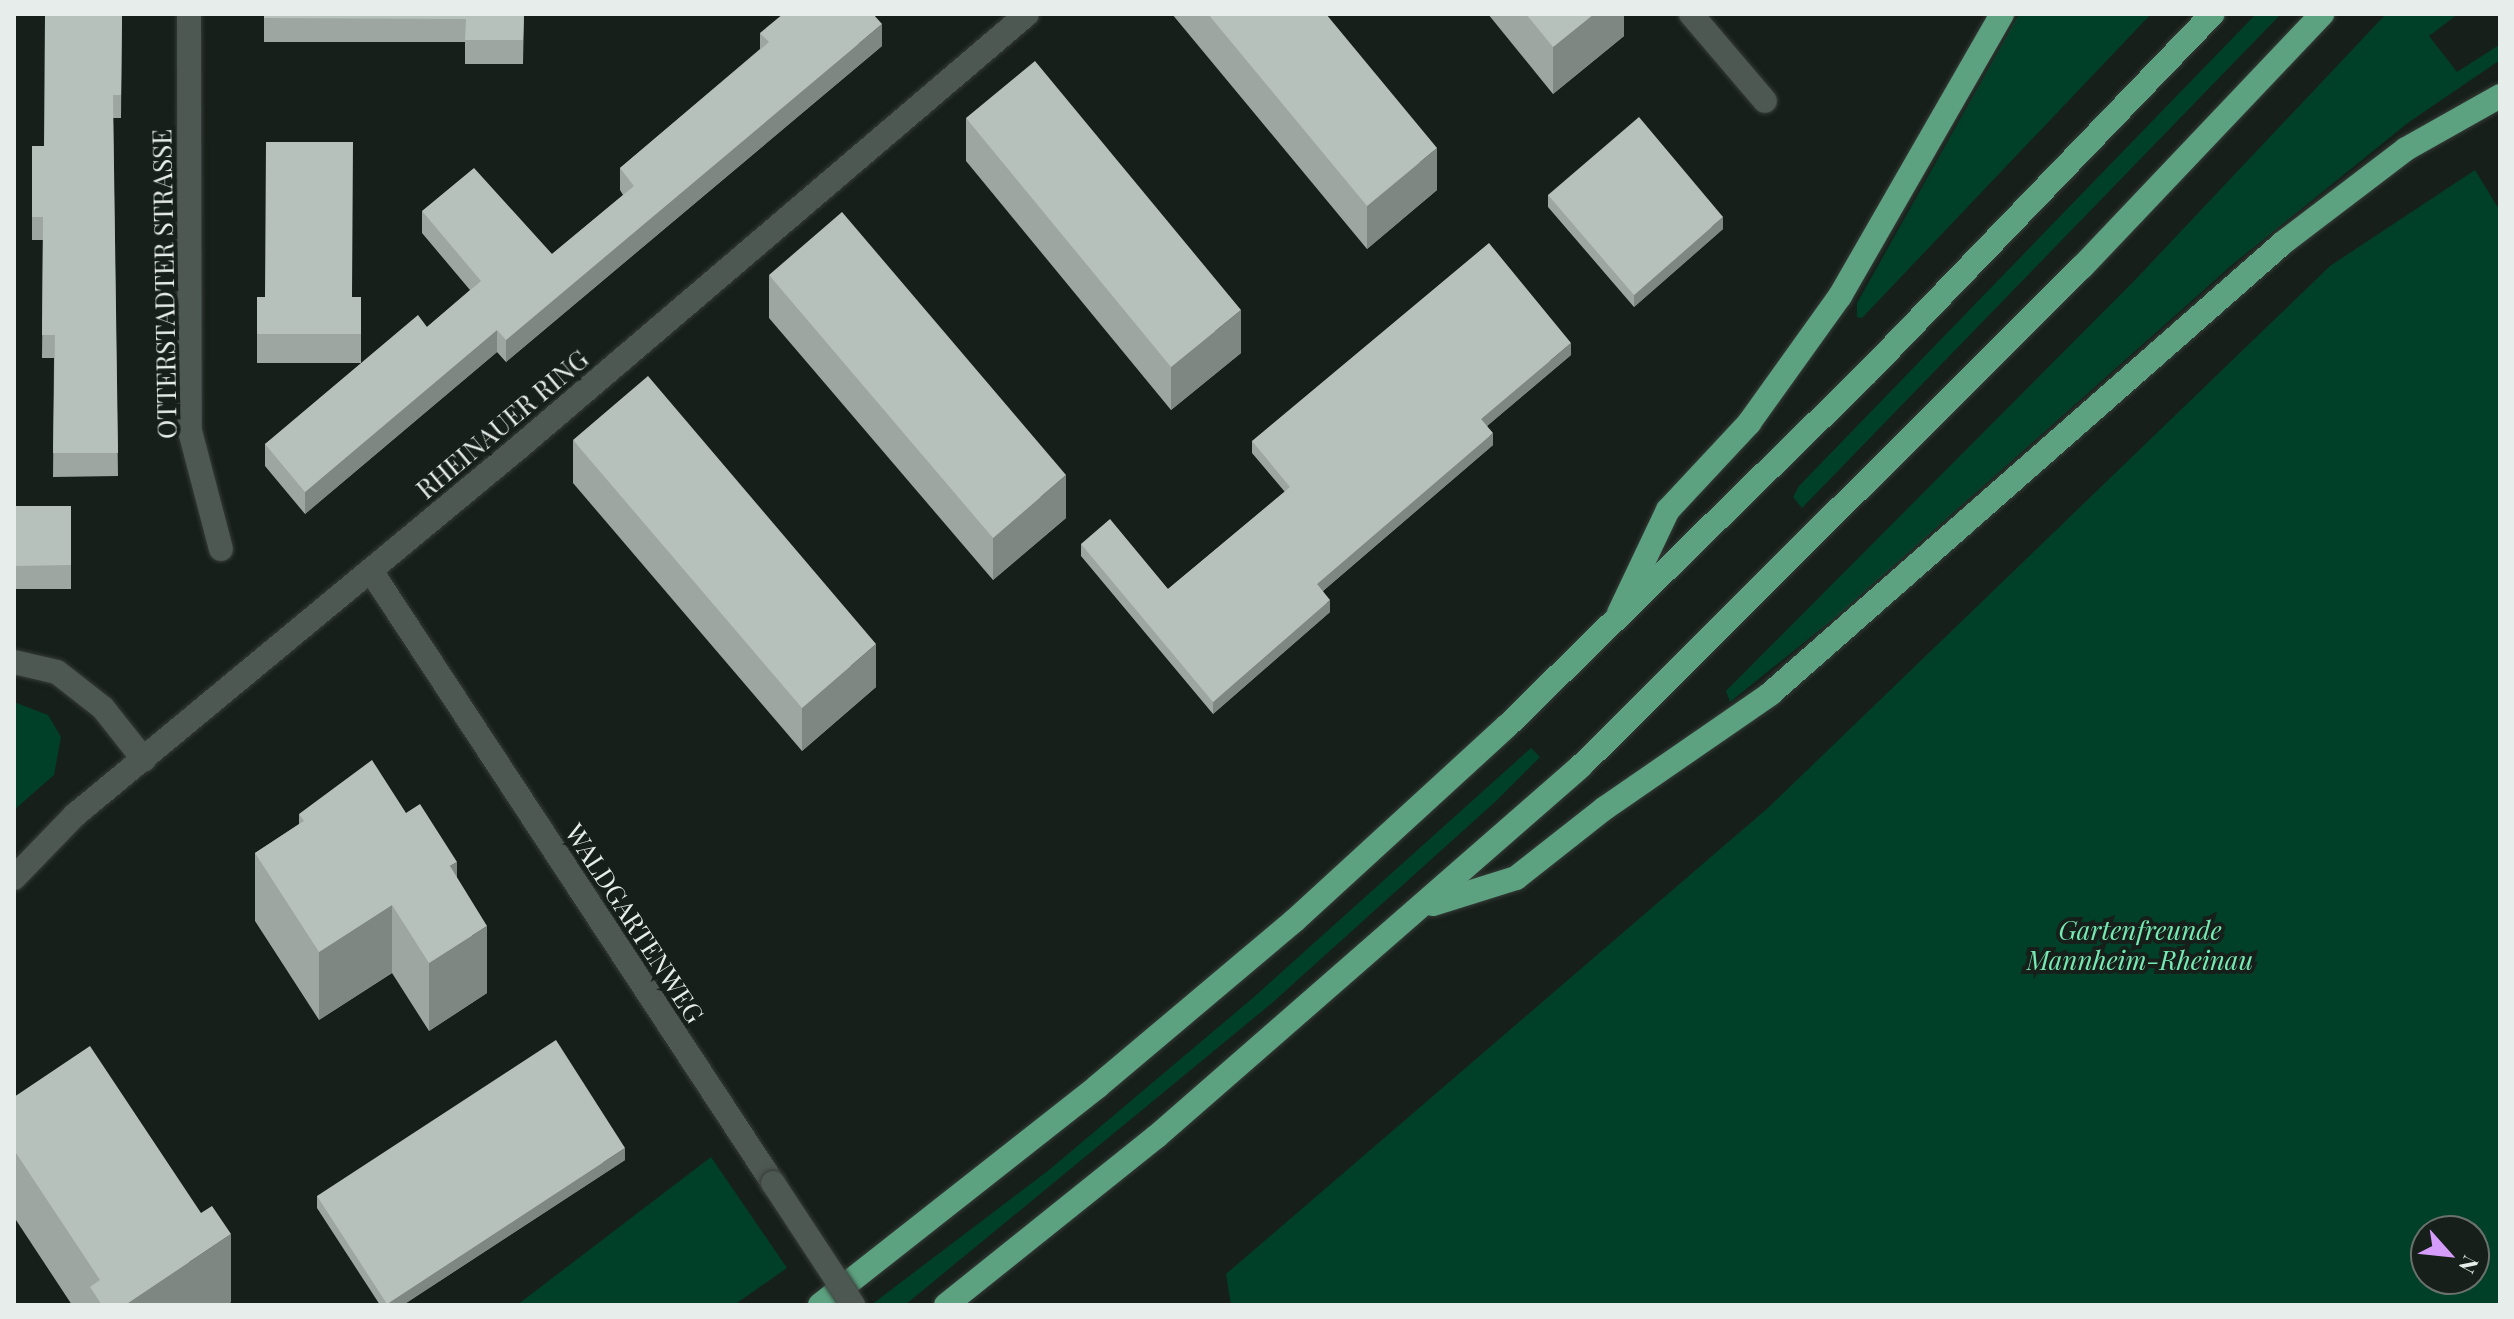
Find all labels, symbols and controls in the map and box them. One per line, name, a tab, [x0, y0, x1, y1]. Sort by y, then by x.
street label: OTTERSTADTER STRASSE	[146, 129, 182, 439]
street label: RHEINAUER RING	[410, 343, 594, 505]
street label: WALDGARTENWEG	[559, 818, 711, 1028]
park label: Gartenfreunde Mannheim-Rheinau	[2027, 914, 2253, 976]
north arrow	[2410, 1215, 2490, 1295]
text: N	[2453, 1251, 2487, 1279]

